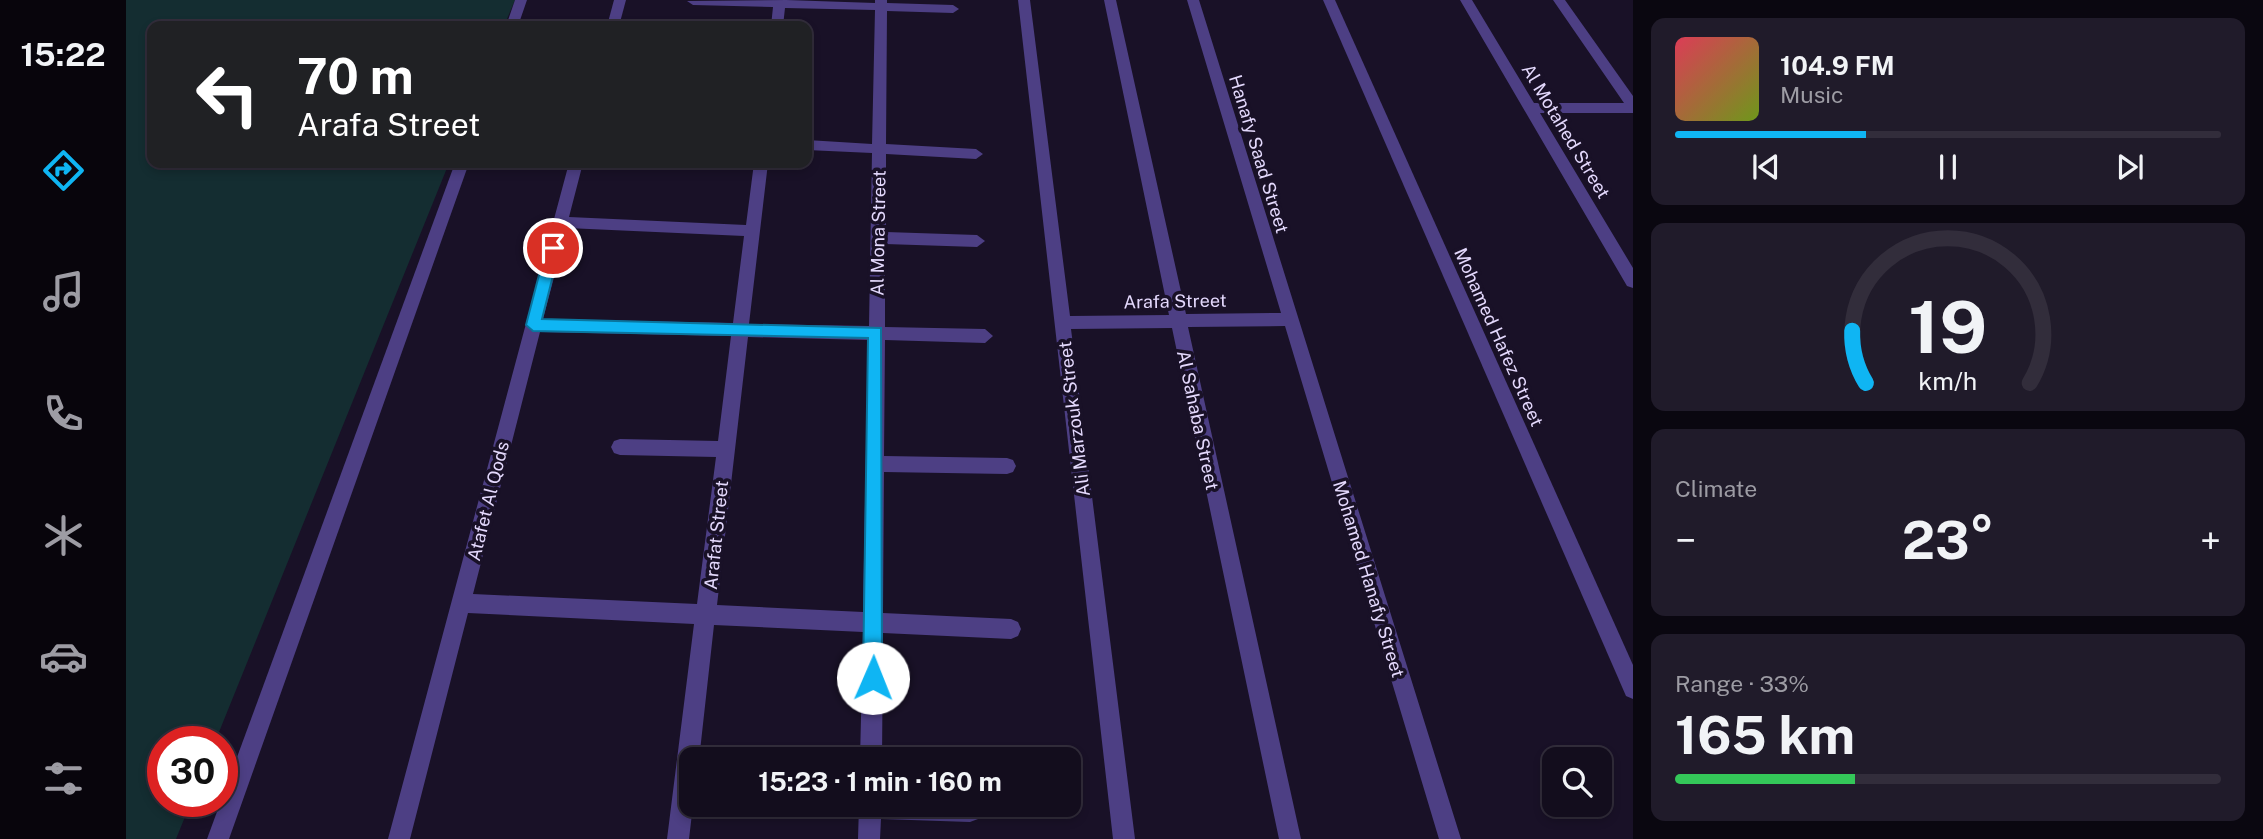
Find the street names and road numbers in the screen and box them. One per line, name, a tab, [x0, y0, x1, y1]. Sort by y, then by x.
street label: Al Motahed Street	[1518, 60, 1614, 202]
street label: Hanafy Saad Street	[1225, 72, 1293, 236]
street label: Al Mona Street	[866, 170, 890, 296]
street label: Mohamed Hafez Street	[1450, 244, 1548, 430]
street label: Arafa Street	[1123, 290, 1227, 312]
street label: Ali Marzouk Street	[1054, 340, 1094, 498]
street label: Al Sahaba Street	[1173, 348, 1223, 492]
street label: Atafet Al Qods	[463, 439, 513, 563]
street label: Mohamed Hanafy Street	[1329, 478, 1409, 680]
street label: Arafat Street	[700, 479, 732, 591]

